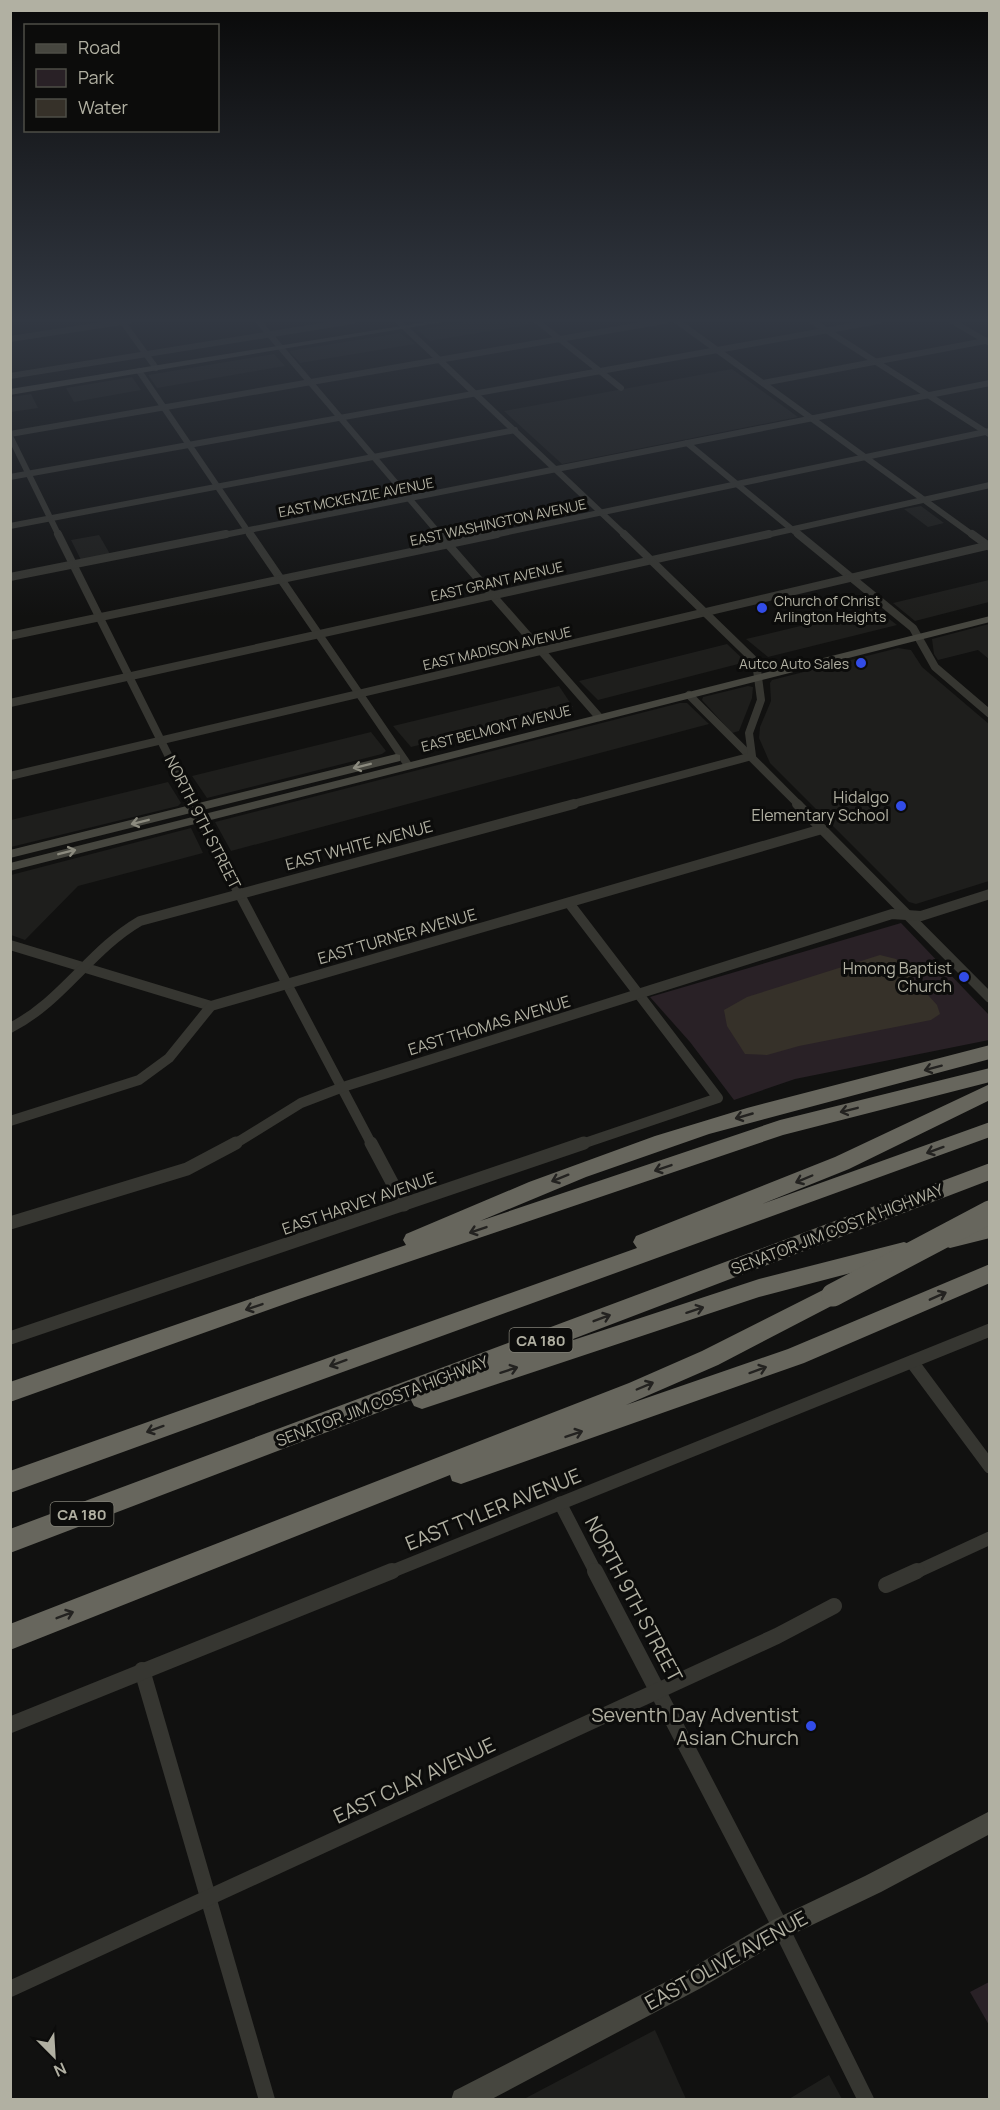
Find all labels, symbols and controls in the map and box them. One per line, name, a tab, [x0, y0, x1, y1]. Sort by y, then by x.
legend	[24, 24, 219, 132]
text: Road	[78, 35, 121, 59]
text: Park	[78, 65, 115, 89]
text: Water	[78, 95, 128, 119]
street label: EAST MCKENZIE AVENUE	[277, 473, 435, 521]
street label: EAST WASHINGTON AVENUE	[408, 494, 588, 550]
street label: EAST GRANT AVENUE	[429, 556, 565, 606]
place label: Church of Christ Arlington Heights	[774, 591, 886, 626]
marker: Church of Christ Arlington Heights	[755, 601, 769, 615]
street label: EAST MADISON AVENUE	[421, 622, 573, 674]
place label: Autco Auto Sales	[739, 654, 849, 673]
marker: Autco Auto Sales	[854, 656, 868, 670]
street label: EAST BELMONT AVENUE	[419, 700, 573, 756]
street label: NORTH 9TH STREET	[160, 751, 246, 893]
one-way arrow	[353, 761, 372, 773]
place label: Hidalgo Elementary School	[751, 786, 889, 826]
marker: Hidalgo Elementary School	[894, 799, 908, 813]
street label: EAST WHITE AVENUE	[283, 815, 435, 875]
one-way arrow	[130, 817, 149, 829]
one-way arrow	[57, 846, 76, 858]
street label: EAST TURNER AVENUE	[315, 903, 479, 969]
place label: Hmong Baptist Church	[843, 957, 952, 997]
marker: Hmong Baptist Church	[957, 970, 971, 984]
street label: EAST THOMAS AVENUE	[405, 990, 573, 1060]
one-way arrow	[924, 1063, 943, 1074]
one-way arrow	[840, 1105, 859, 1117]
one-way arrow	[735, 1111, 754, 1122]
one-way arrow	[926, 1145, 945, 1156]
one-way arrow	[654, 1163, 673, 1174]
street label: EAST HARVEY AVENUE	[279, 1166, 439, 1240]
one-way arrow	[551, 1173, 569, 1184]
one-way arrow	[795, 1174, 814, 1185]
street label: SENATOR JIM COSTA HIGHWAY	[728, 1178, 946, 1280]
one-way arrow	[469, 1226, 488, 1237]
one-way arrow	[928, 1290, 947, 1301]
one-way arrow	[245, 1302, 264, 1313]
one-way arrow	[685, 1303, 704, 1314]
one-way arrow	[592, 1311, 611, 1322]
road number: CA 180	[510, 1328, 572, 1352]
street label: SENATOR JIM COSTA HIGHWAY	[273, 1350, 491, 1452]
one-way arrow	[330, 1358, 348, 1369]
one-way arrow	[499, 1364, 518, 1375]
one-way arrow	[748, 1364, 767, 1375]
one-way arrow	[636, 1380, 654, 1392]
one-way arrow	[146, 1425, 165, 1436]
one-way arrow	[564, 1428, 582, 1439]
street label: EAST TYLER AVENUE	[401, 1461, 585, 1557]
road number: CA 180	[50, 1502, 113, 1526]
street label: NORTH 9TH STREET	[579, 1511, 689, 1687]
one-way arrow	[55, 1609, 74, 1620]
place label: Seventh Day Adventist Asian Church	[591, 1701, 799, 1751]
marker: Seventh Day Adventist Asian Church	[804, 1719, 818, 1733]
street label: EAST CLAY AVENUE	[329, 1731, 499, 1829]
street label: EAST OLIVE AVENUE	[640, 1904, 812, 2016]
north arrow	[24, 2026, 84, 2086]
text: N	[50, 2057, 70, 2082]

